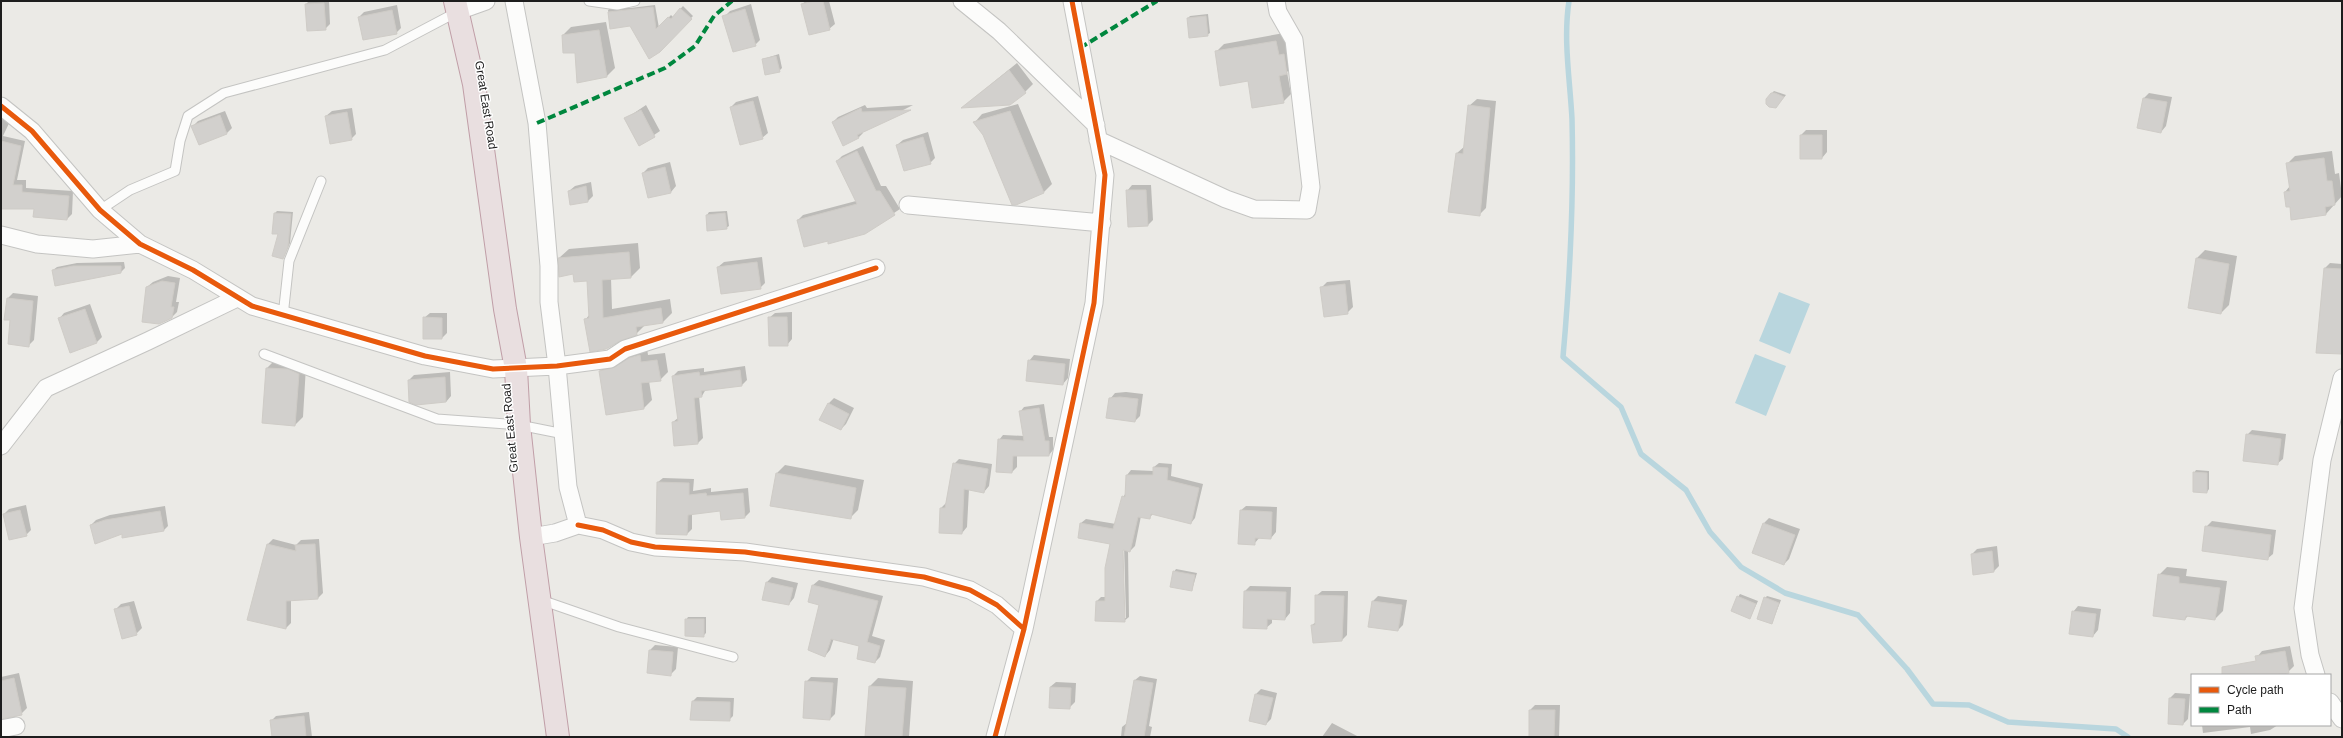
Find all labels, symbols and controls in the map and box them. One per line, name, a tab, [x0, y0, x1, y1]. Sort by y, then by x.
street label: Great East Road	[472, 60, 500, 150]
street label: Great East Road	[499, 383, 521, 473]
legend	[2191, 674, 2331, 726]
text: Cycle path	[2227, 683, 2284, 697]
text: Path	[2227, 703, 2252, 717]

